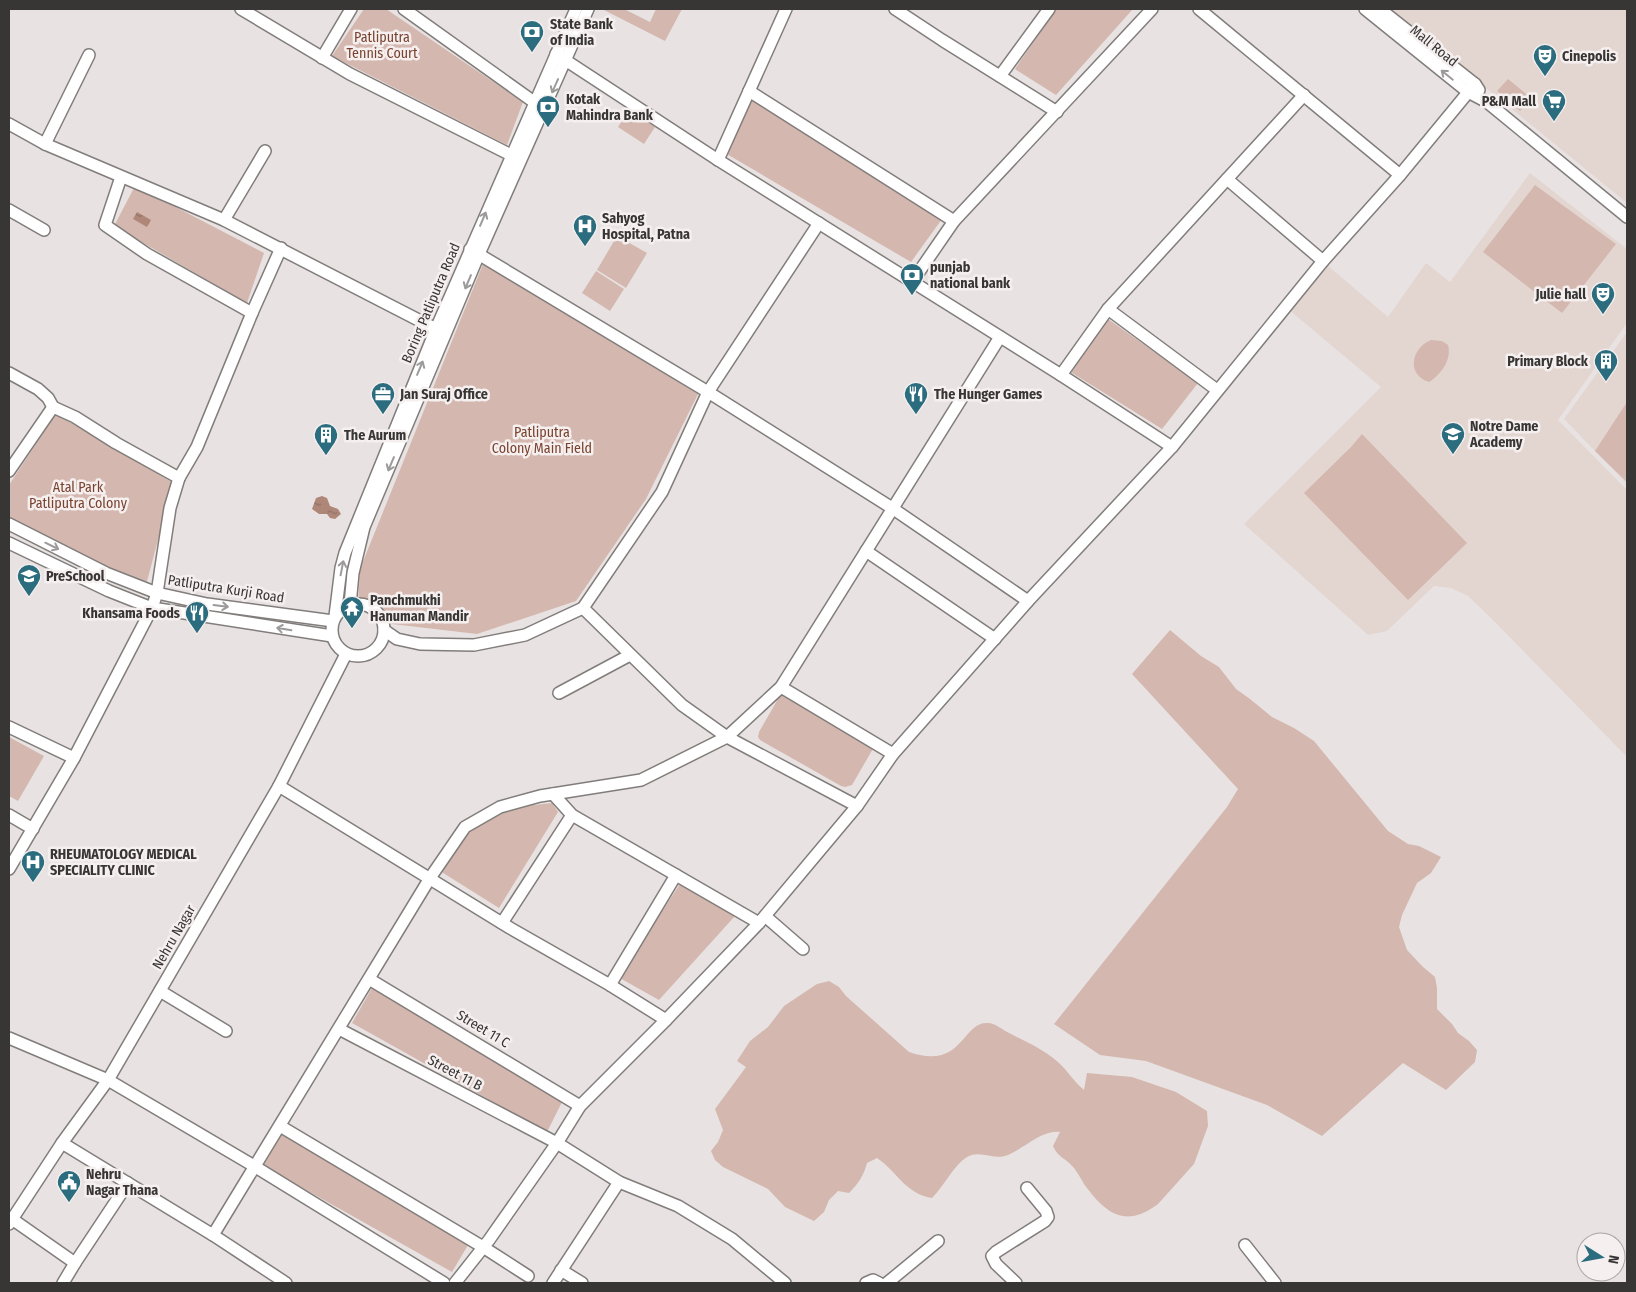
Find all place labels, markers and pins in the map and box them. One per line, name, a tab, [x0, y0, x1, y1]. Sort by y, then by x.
place label: State Bank of India	[550, 16, 614, 49]
bank icon: State Bank of India	[519, 19, 545, 53]
theatre icon: Cinepolis	[1532, 43, 1558, 77]
place label: Cinepolis	[1562, 48, 1616, 65]
supermarket icon: P&M Mall	[1541, 88, 1567, 122]
place label: Kotak Mahindra Bank	[566, 91, 654, 124]
place label: P&M Mall	[1482, 93, 1536, 110]
bank icon: Kotak Mahindra Bank	[535, 94, 561, 128]
place label: Sahyog Hospital, Patna	[602, 210, 690, 243]
hospital icon: Sahyog Hospital, Patna	[572, 213, 598, 247]
place label: punjab national bank	[930, 259, 1011, 292]
bank icon: punjab national bank	[899, 262, 925, 296]
theatre icon: Julie hall	[1590, 281, 1616, 315]
place label: Julie hall	[1534, 286, 1586, 303]
building icon: Primary Block	[1593, 348, 1619, 382]
place label: Primary Block	[1507, 353, 1589, 370]
office icon: Jan Suraj Office	[370, 381, 396, 415]
restaurant icon: The Hunger Games	[903, 381, 929, 415]
place label: Jan Suraj Office	[399, 386, 488, 403]
place label: The Hunger Games	[934, 386, 1042, 403]
place label: Notre Dame Academy	[1469, 418, 1538, 451]
school or university icon: Notre Dame Academy	[1440, 421, 1466, 455]
building icon: The Aurum	[313, 422, 339, 456]
place label: The Aurum	[344, 427, 406, 444]
school or university icon: PreSchool	[16, 563, 42, 597]
place label: PreSchool	[46, 568, 105, 585]
place label: Panchmukhi Hanuman Mandir	[370, 592, 470, 625]
temple icon: Panchmukhi Hanuman Mandir	[339, 595, 365, 629]
restaurant icon: Khansama Foods	[184, 600, 210, 634]
place label: Khansama Foods	[82, 605, 180, 622]
place label: RHEUMATOLOGY MEDICAL SPECIALITY CLINIC	[50, 846, 197, 879]
hospital icon: RHEUMATOLOGY MEDICAL SPECIALITY CLINIC	[20, 849, 46, 883]
place label: Nehru Nagar Thana	[86, 1166, 158, 1199]
public building icon: Nehru Nagar Thana	[56, 1169, 82, 1203]

